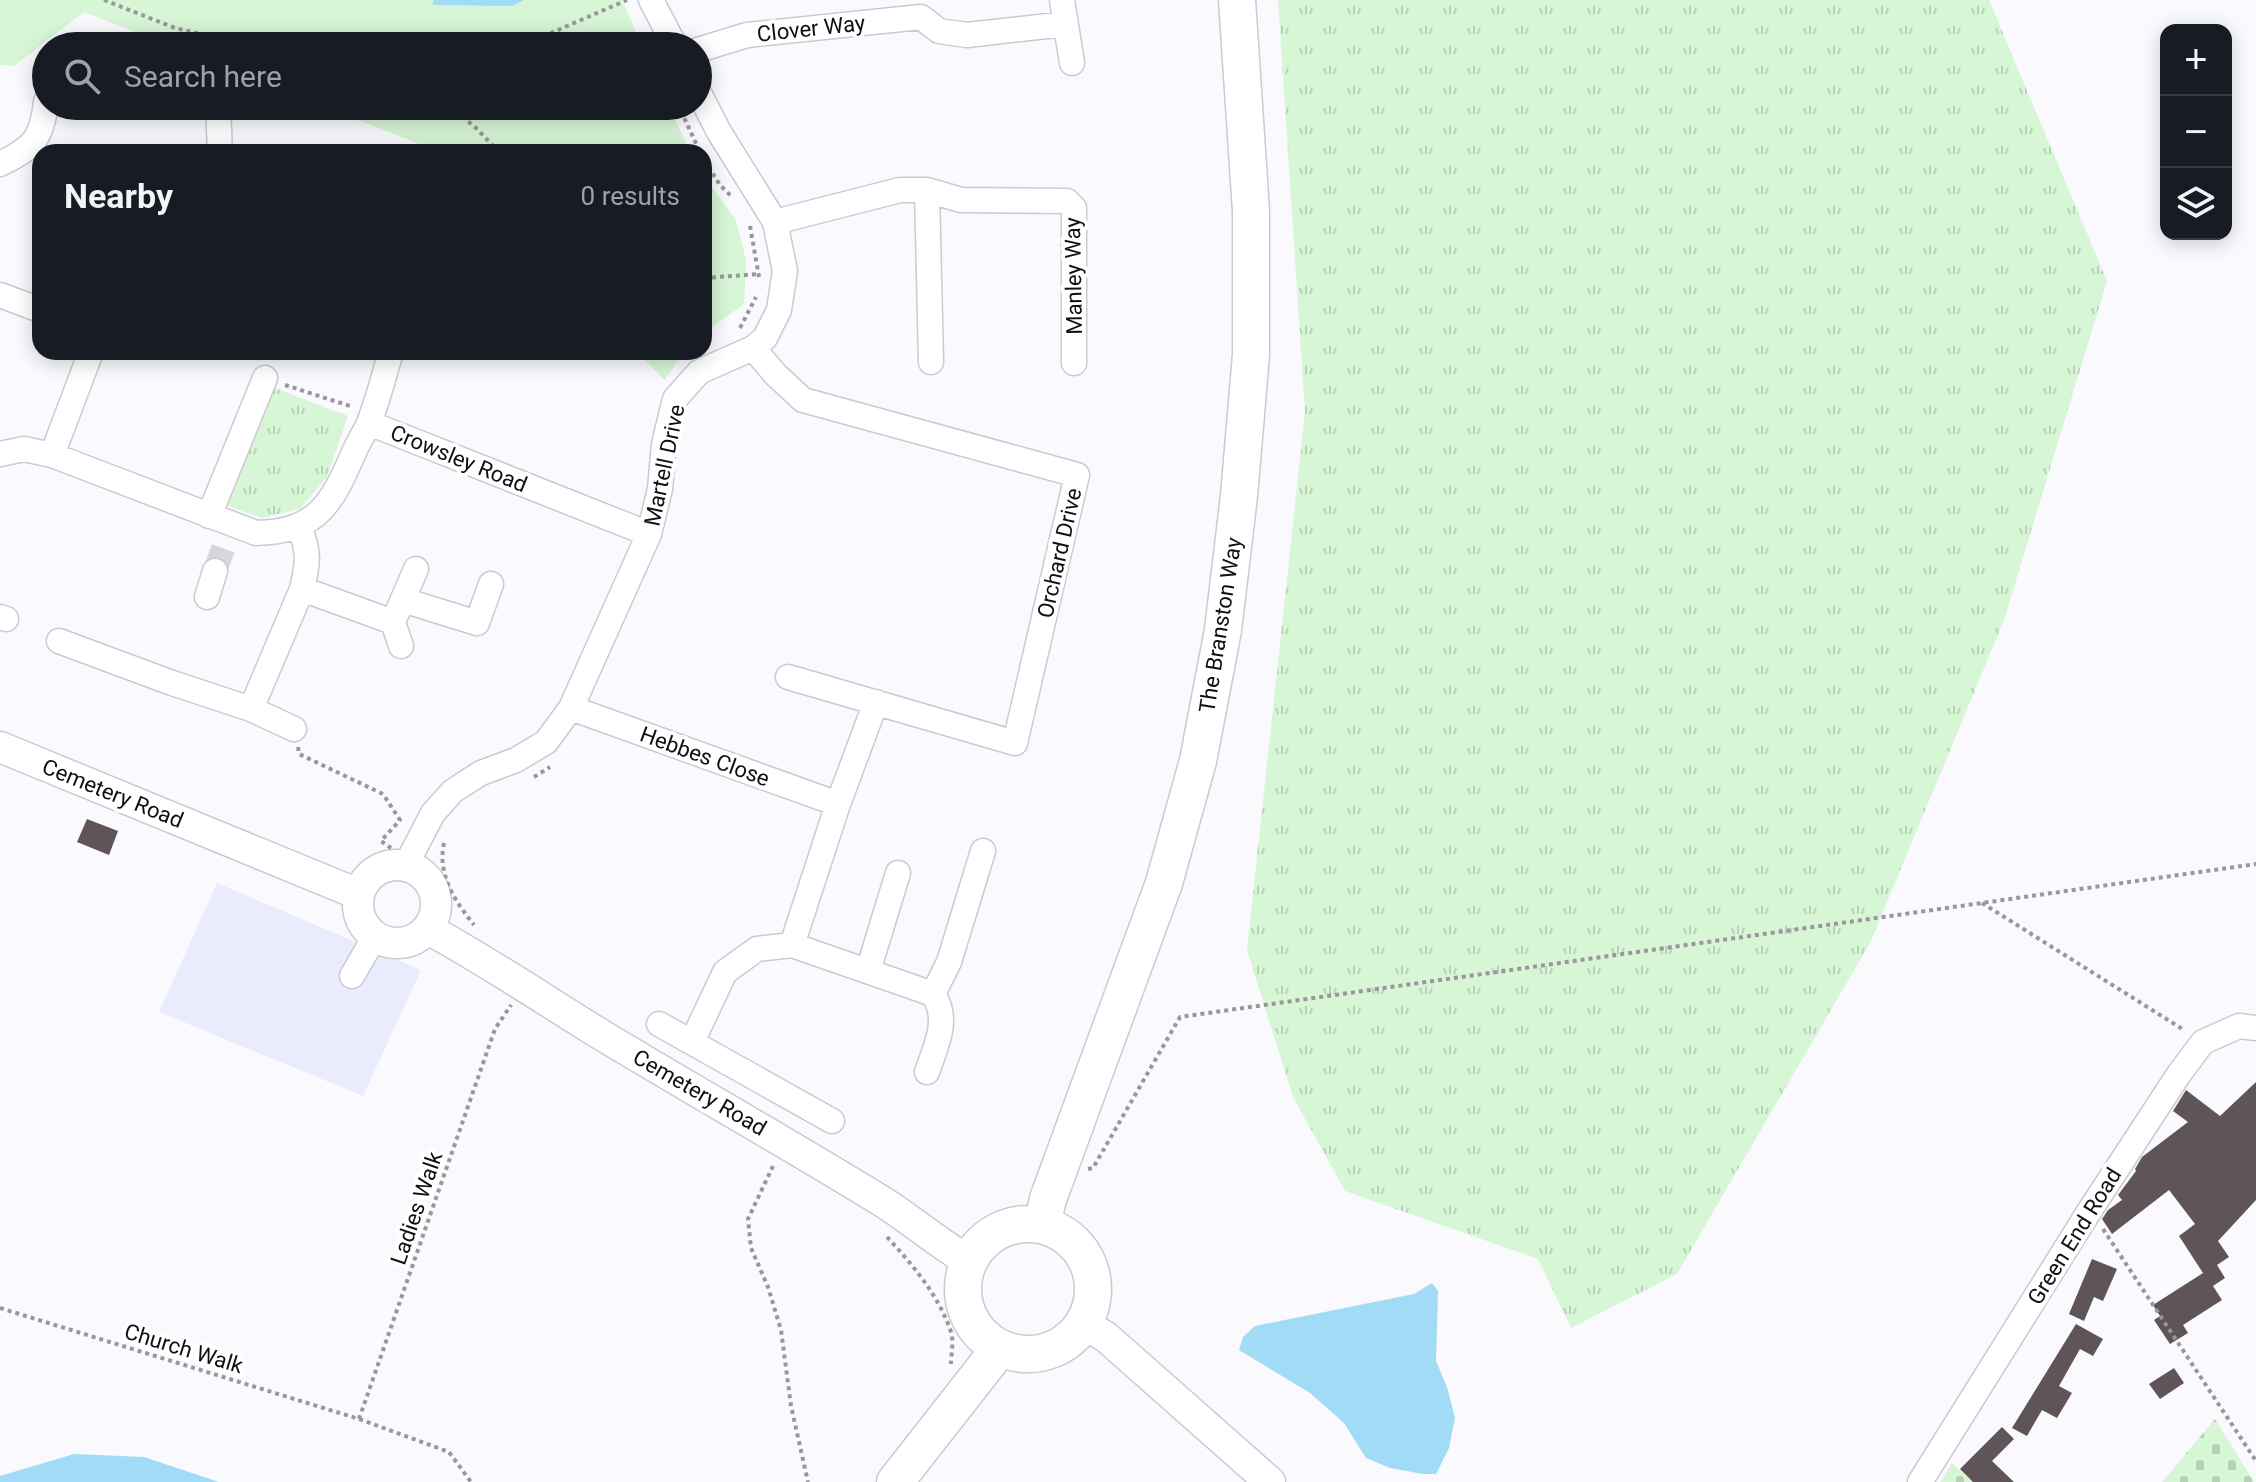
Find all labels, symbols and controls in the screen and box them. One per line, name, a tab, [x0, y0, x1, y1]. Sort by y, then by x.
street label: Clover Way	[756, 10, 867, 47]
map controls	[2160, 24, 2232, 240]
button: +	[2160, 24, 2232, 96]
search box	[32, 32, 712, 120]
icon: search	[60, 54, 104, 98]
text: Search here	[124, 59, 282, 94]
button: −	[2160, 96, 2232, 168]
button: layers	[2160, 168, 2232, 240]
text: Nearby	[64, 176, 173, 216]
text: 0 results	[581, 181, 680, 211]
street label: Manley Way	[1060, 216, 1087, 335]
street label: Martell Drive	[639, 402, 690, 528]
street label: Crowsley Road	[387, 420, 531, 497]
street label: Orchard Drive	[1032, 486, 1087, 620]
street label: The Branston Way	[1194, 535, 1247, 714]
street label: Hebbes Close	[637, 722, 773, 791]
street label: Cemetery Road	[39, 754, 187, 833]
street label: Cemetery Road	[629, 1044, 771, 1141]
street label: Ladies Walk	[385, 1148, 448, 1268]
street label: Green End Road	[2022, 1163, 2126, 1309]
street label: Church Walk	[122, 1319, 247, 1379]

